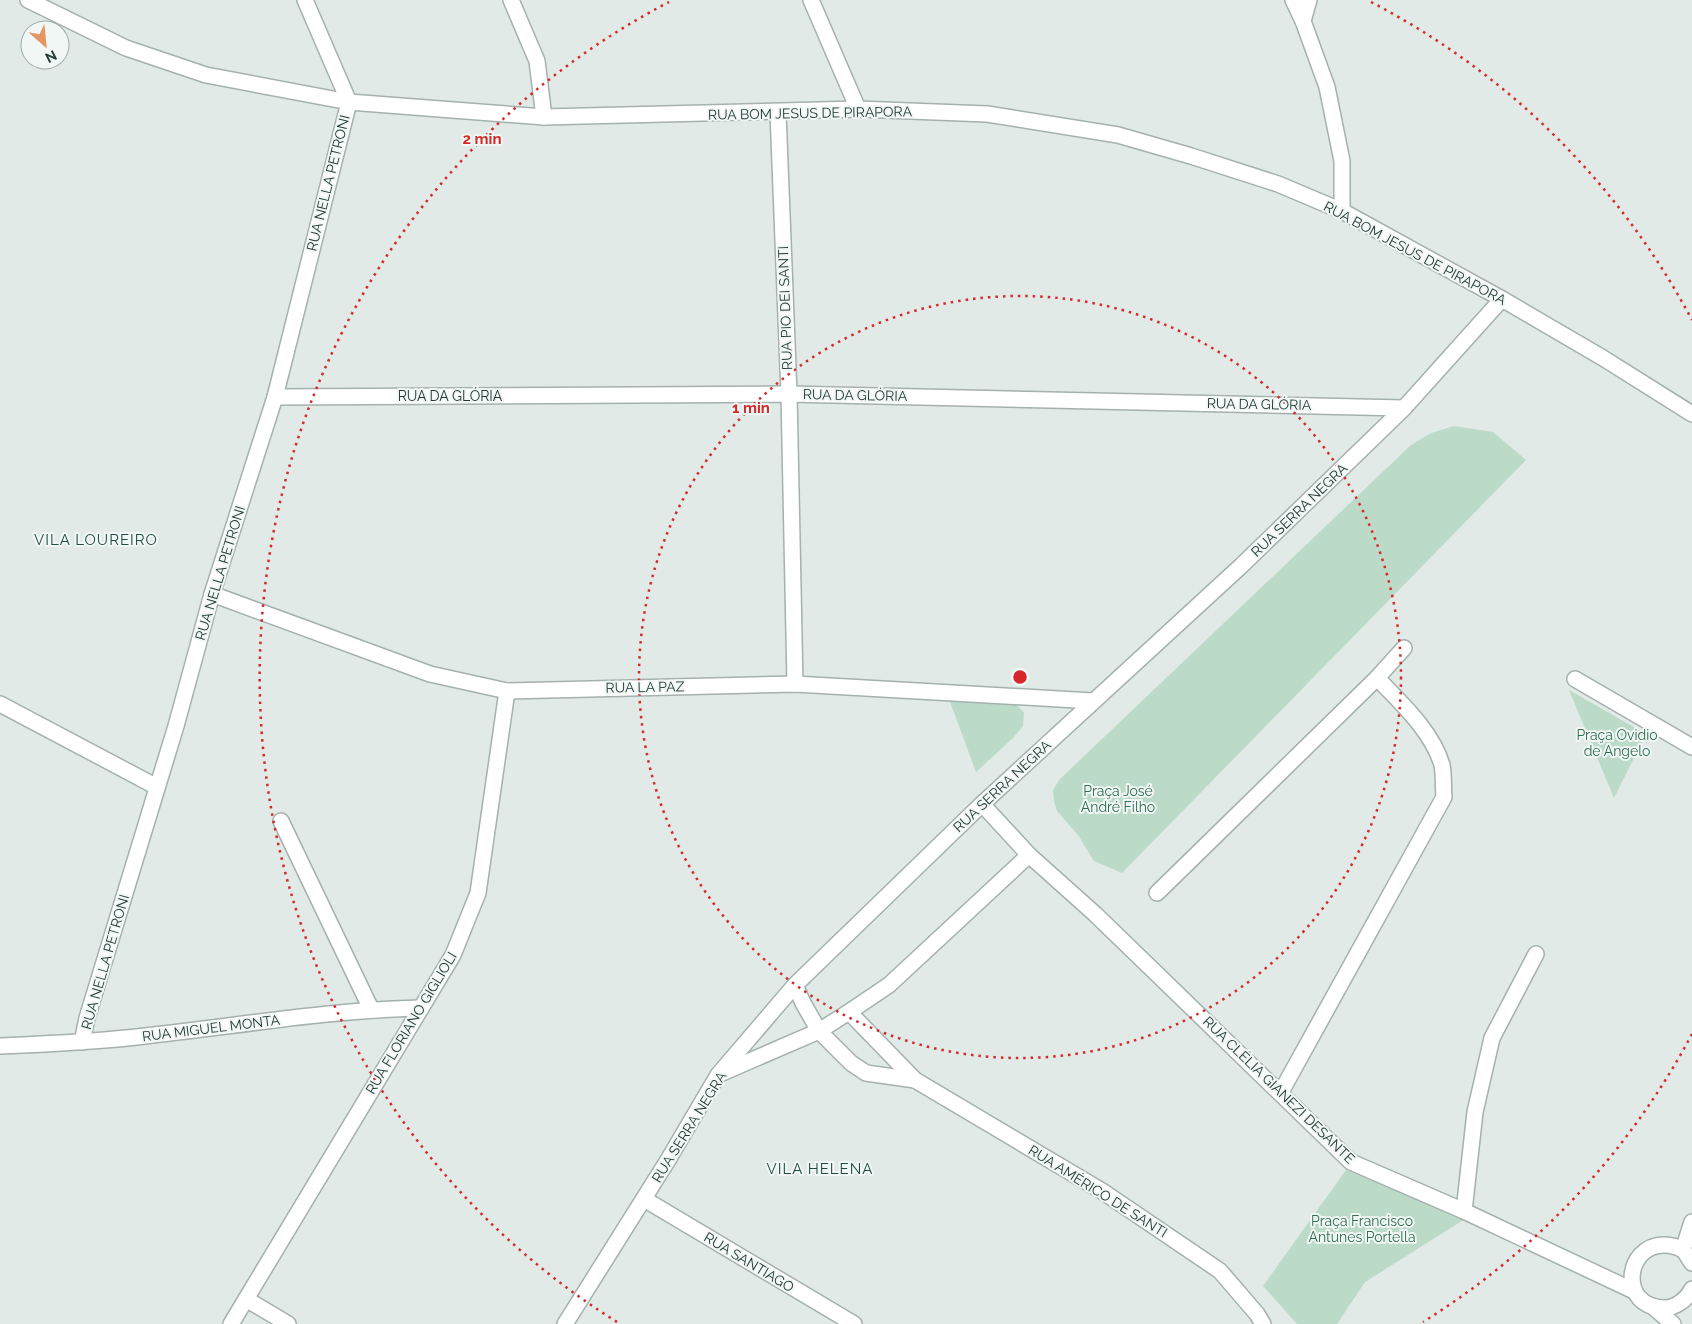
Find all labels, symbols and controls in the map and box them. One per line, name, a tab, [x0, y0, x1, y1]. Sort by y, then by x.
north arrow	[20, 20, 70, 70]
text: N	[43, 47, 59, 66]
street label: RUA BOM JESUS DE PIRAPORA	[708, 103, 913, 123]
street label: RUA NELLA PETRONI	[303, 113, 353, 253]
text: 2 min	[463, 130, 501, 148]
street label: RUA BOM JESUS DE PIRAPORA	[1321, 198, 1509, 308]
street label: RUA PIO DEI SANTI	[775, 246, 795, 370]
street label: RUA DA GLÓRIA	[803, 385, 908, 404]
street label: RUA DA GLÓRIA	[398, 387, 503, 404]
street label: RUA DA GLÓRIA	[1207, 394, 1312, 413]
text: 1 min	[732, 399, 770, 417]
street label: RUA SERRA NEGRA	[1248, 460, 1351, 560]
street label: RUA NELLA PETRONI	[192, 504, 248, 642]
district label: VILA LOUREIRO	[34, 531, 158, 549]
centre of rings	[1011, 668, 1029, 686]
street label: RUA LA PAZ	[605, 678, 685, 696]
park label: Praça Ovidio de Angelo	[1576, 727, 1658, 759]
street label: RUA SERRA NEGRA	[950, 736, 1054, 835]
park label: Praça José André Filho	[1081, 783, 1155, 815]
street label: RUA NELLA PETRONI	[78, 893, 132, 1031]
street label: RUA FLORIANO GIGLIOLI	[362, 949, 460, 1097]
street label: RUA MIGUEL MONTA	[141, 1012, 281, 1044]
street label: RUA CLÉLIA GIANEZI DESANTE	[1200, 1012, 1359, 1167]
street label: RUA SERRA NEGRA	[648, 1068, 730, 1185]
street label: RUA AMÉRICO DE SANTI	[1026, 1141, 1171, 1240]
district label: VILA HELENA	[767, 1160, 873, 1178]
park label: Praça Francisco Antunes Portella	[1308, 1213, 1416, 1245]
street label: RUA SANTIAGO	[701, 1229, 797, 1295]

